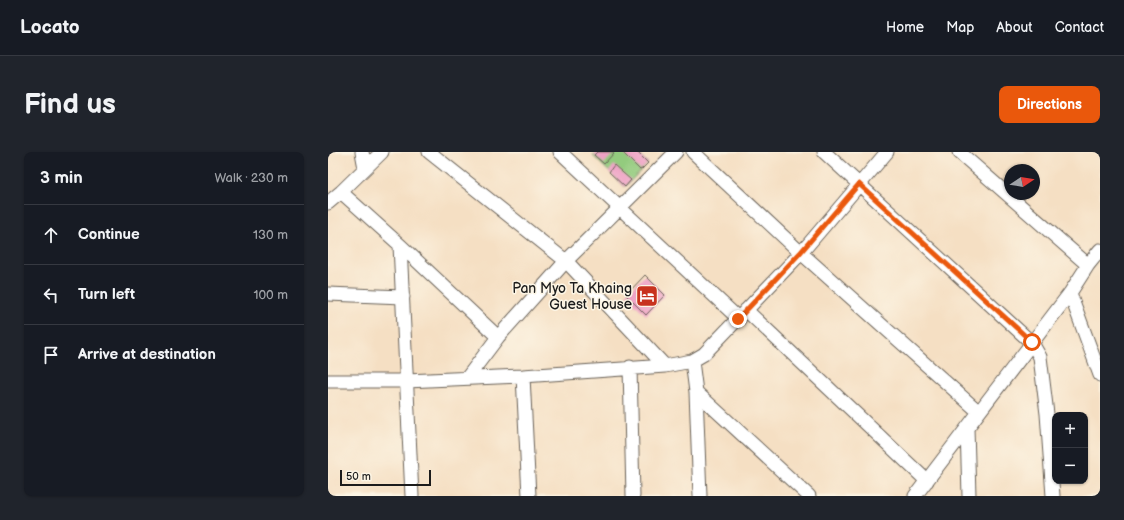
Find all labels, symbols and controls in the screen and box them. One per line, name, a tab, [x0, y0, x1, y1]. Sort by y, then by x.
text: Locato	[20, 16, 80, 39]
text: Home	[886, 19, 924, 36]
text: Map	[946, 19, 974, 36]
text: About	[996, 19, 1033, 36]
text: Contact	[1055, 19, 1104, 36]
button: Directions	[999, 86, 1100, 123]
text: Find us	[24, 88, 116, 121]
north arrow	[1004, 164, 1040, 200]
text: 3 min	[40, 168, 83, 188]
text: Walk · 230 m	[214, 170, 288, 186]
icon: ahead	[40, 224, 62, 246]
text: Continue	[78, 225, 140, 244]
text: 130 m	[253, 227, 288, 243]
place label: Pan Myo Ta Khaing Guest House	[512, 280, 632, 313]
hotel icon: Pan Myo Ta Khaing Guest House	[634, 283, 660, 309]
icon: left	[40, 284, 62, 306]
text: Turn left	[78, 285, 135, 304]
text: 100 m	[253, 287, 288, 303]
route end	[729, 310, 747, 328]
route start	[1023, 333, 1041, 351]
icon: arrive	[40, 344, 62, 366]
text: Arrive at destination	[78, 345, 216, 364]
map controls	[1052, 412, 1088, 484]
button: +	[1052, 412, 1088, 448]
button: −	[1052, 448, 1088, 484]
scale bar	[340, 468, 431, 487]
text: 50 m	[346, 470, 371, 483]

